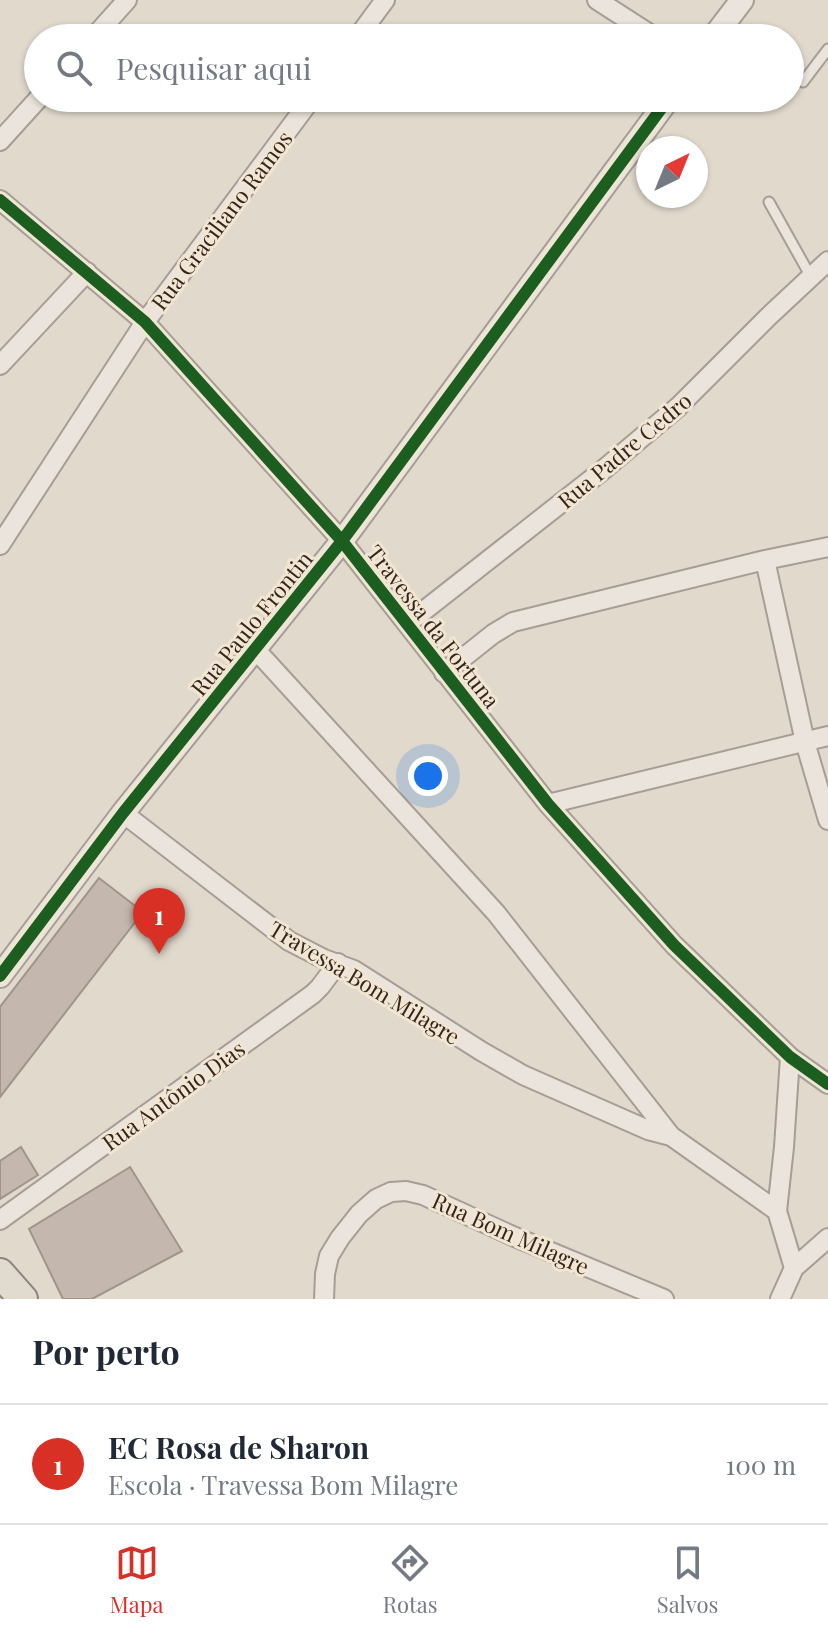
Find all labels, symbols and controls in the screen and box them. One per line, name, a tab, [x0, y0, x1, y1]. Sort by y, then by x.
search box	[24, 24, 804, 112]
icon: search	[52, 46, 96, 90]
text: Pesquisar aqui	[116, 48, 312, 88]
street label: Rua Graciliano Ramos	[144, 124, 298, 316]
north arrow	[636, 136, 708, 208]
street label: Rua Padre Cedro	[551, 385, 697, 515]
street label: Travessa da Fortuna	[361, 538, 507, 714]
street label: Rua Paulo Frontin	[183, 545, 319, 701]
your location	[408, 756, 448, 796]
pin: 1	[133, 888, 185, 954]
street label: Travessa Bom Milagre	[264, 913, 466, 1051]
street label: Rua Antônio Dias	[96, 1033, 250, 1157]
street label: Rua Bom Milagre	[428, 1185, 594, 1281]
text: Por perto	[32, 1328, 180, 1374]
text: EC Rosa de Sharon	[108, 1427, 369, 1467]
text: 1	[53, 1447, 63, 1482]
text: 100 m	[726, 1447, 796, 1482]
text: Escola · Travessa Bom Milagre	[108, 1467, 458, 1502]
tab: Mapa	[110, 1541, 163, 1619]
tab: Rotas	[383, 1541, 438, 1619]
tab: Salvos	[657, 1541, 718, 1619]

